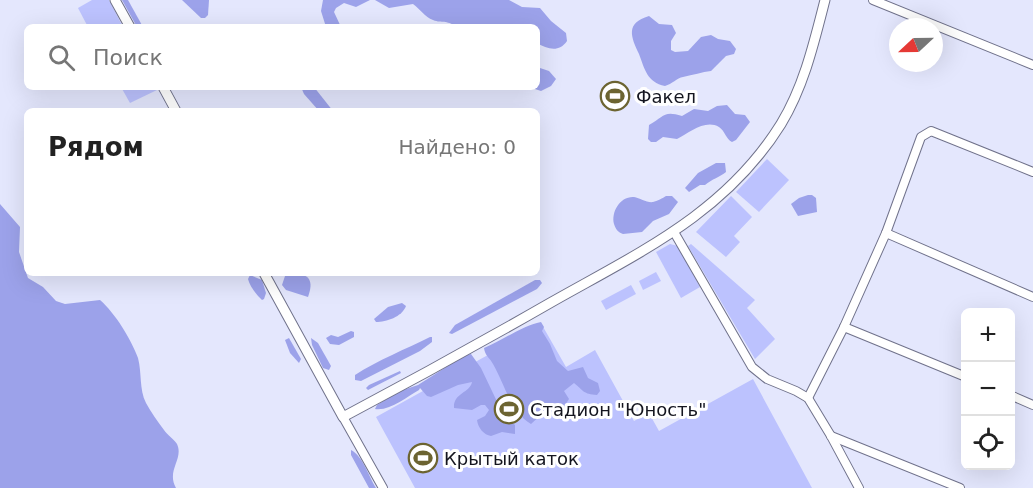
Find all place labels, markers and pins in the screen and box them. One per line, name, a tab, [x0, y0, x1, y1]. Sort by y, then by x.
sports icon: Факел	[599, 80, 631, 112]
place label: Факел	[636, 86, 696, 107]
sports icon: Стадион "Юность"	[493, 393, 525, 425]
place label: Стадион "Юность"	[530, 399, 707, 420]
sports icon: Крытый каток	[407, 442, 439, 474]
place label: Крытый каток	[444, 448, 579, 469]

